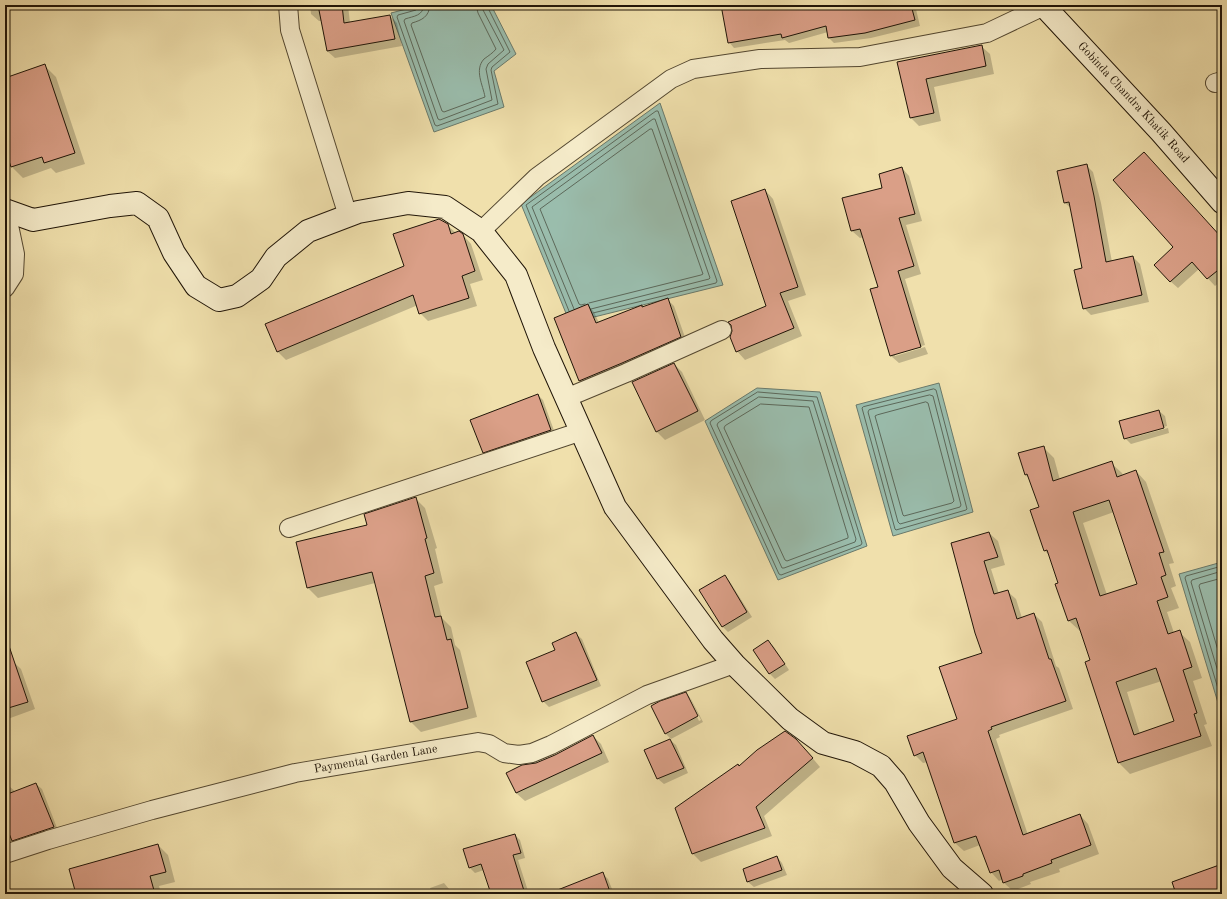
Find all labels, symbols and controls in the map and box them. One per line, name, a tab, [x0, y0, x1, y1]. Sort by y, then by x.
street label: Gobinda Chandra Khatik Road	[1075, 40, 1191, 165]
street label: Paymental Garden Lane	[313, 743, 439, 776]

